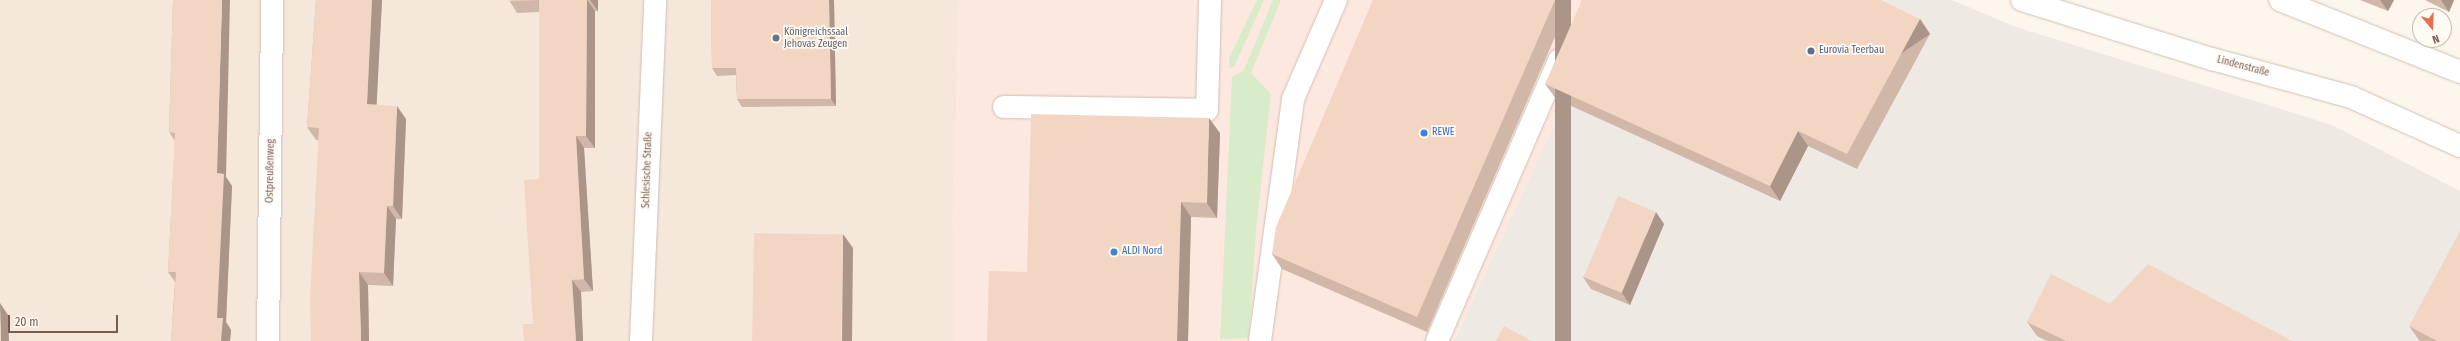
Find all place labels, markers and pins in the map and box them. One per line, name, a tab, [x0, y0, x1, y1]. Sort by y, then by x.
place label: Königreichssaal Jehovas Zeugen	[784, 26, 848, 50]
marker: Königreichssaal Jehovas Zeugen	[771, 33, 781, 43]
place label: Eurovia Teerbau	[1819, 45, 1884, 57]
marker: Eurovia Teerbau	[1806, 46, 1816, 56]
place label: REWE	[1432, 127, 1454, 139]
marker: REWE	[1419, 128, 1429, 138]
place label: ALDI Nord	[1122, 246, 1162, 258]
marker: ALDI Nord	[1109, 247, 1119, 257]

